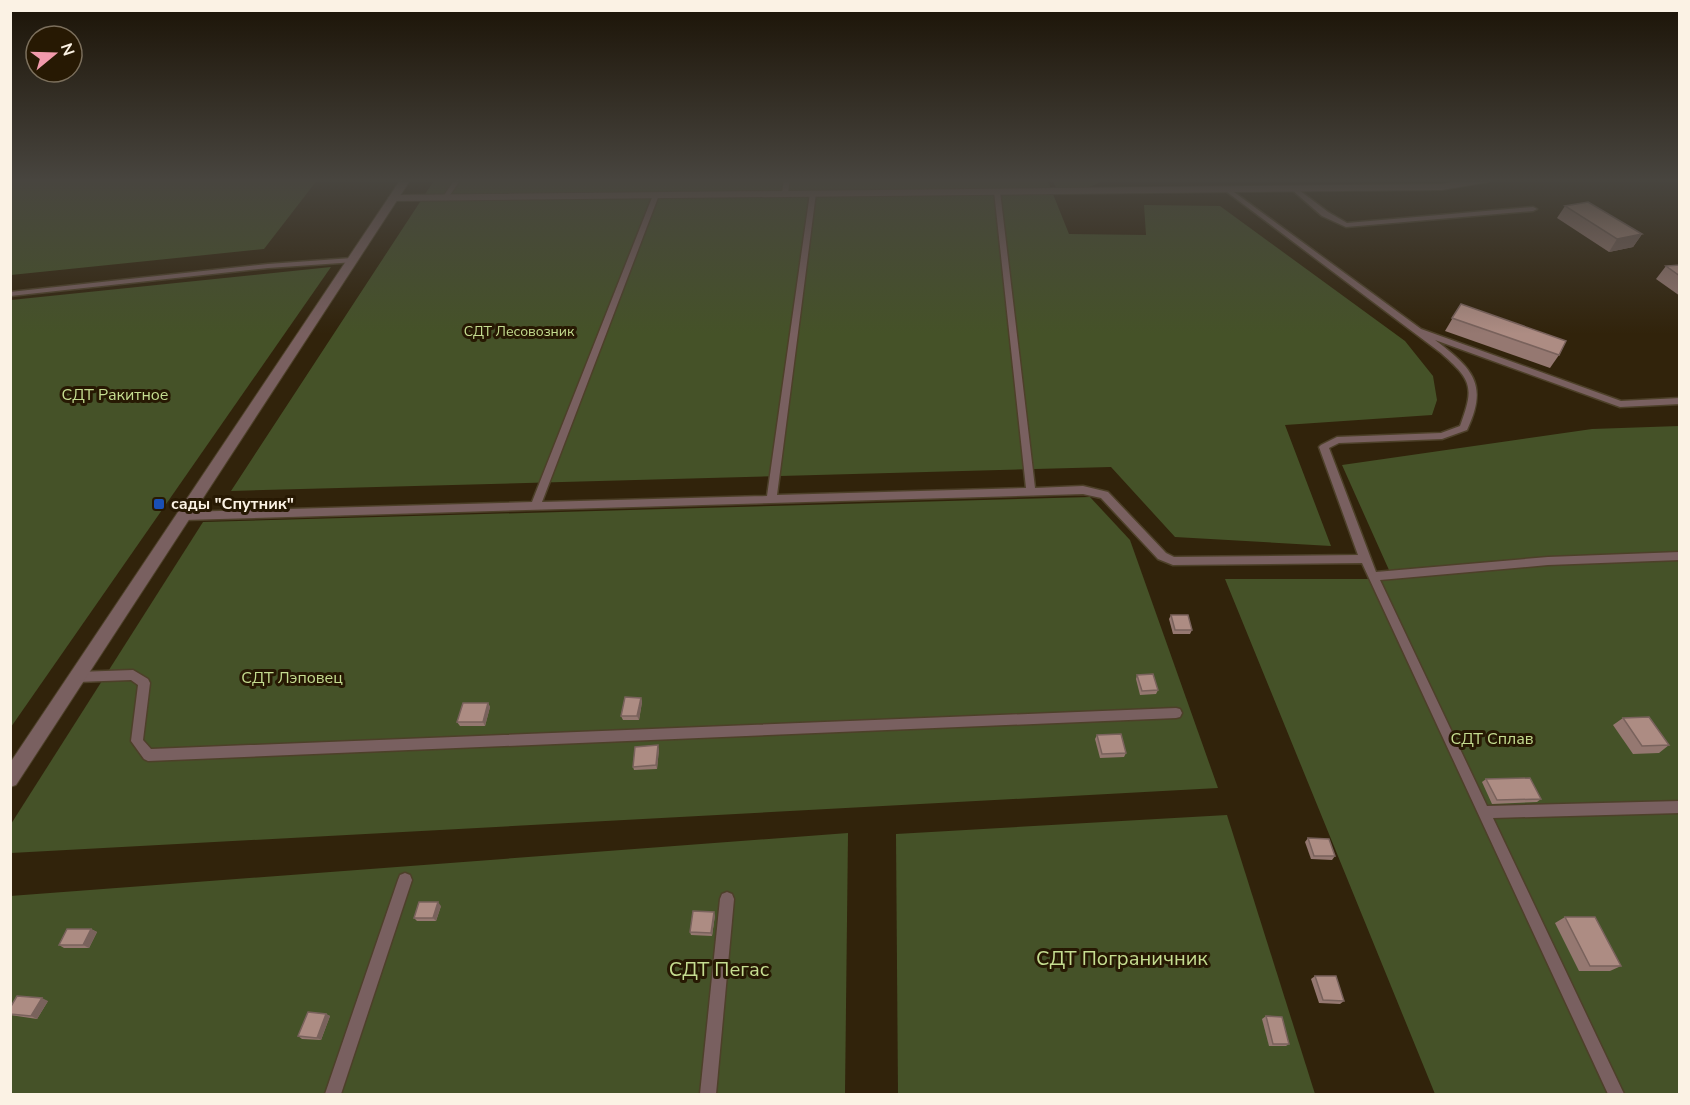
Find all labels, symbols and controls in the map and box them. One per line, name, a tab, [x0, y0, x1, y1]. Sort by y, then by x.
north arrow	[24, 24, 84, 84]
text: N	[55, 40, 80, 59]
park label: СДТ Лесовозник	[464, 322, 575, 341]
park label: СДТ Ракитное	[61, 384, 169, 406]
place label: сады "Спутник"	[171, 493, 294, 515]
marker: сады "Спутник"	[152, 497, 166, 511]
park label: СДТ Лэповец	[241, 667, 343, 689]
park label: СДТ Сплав	[1450, 728, 1534, 750]
park label: СДТ Пограничник	[1036, 945, 1208, 972]
park label: СДТ Пегас	[669, 956, 769, 983]

